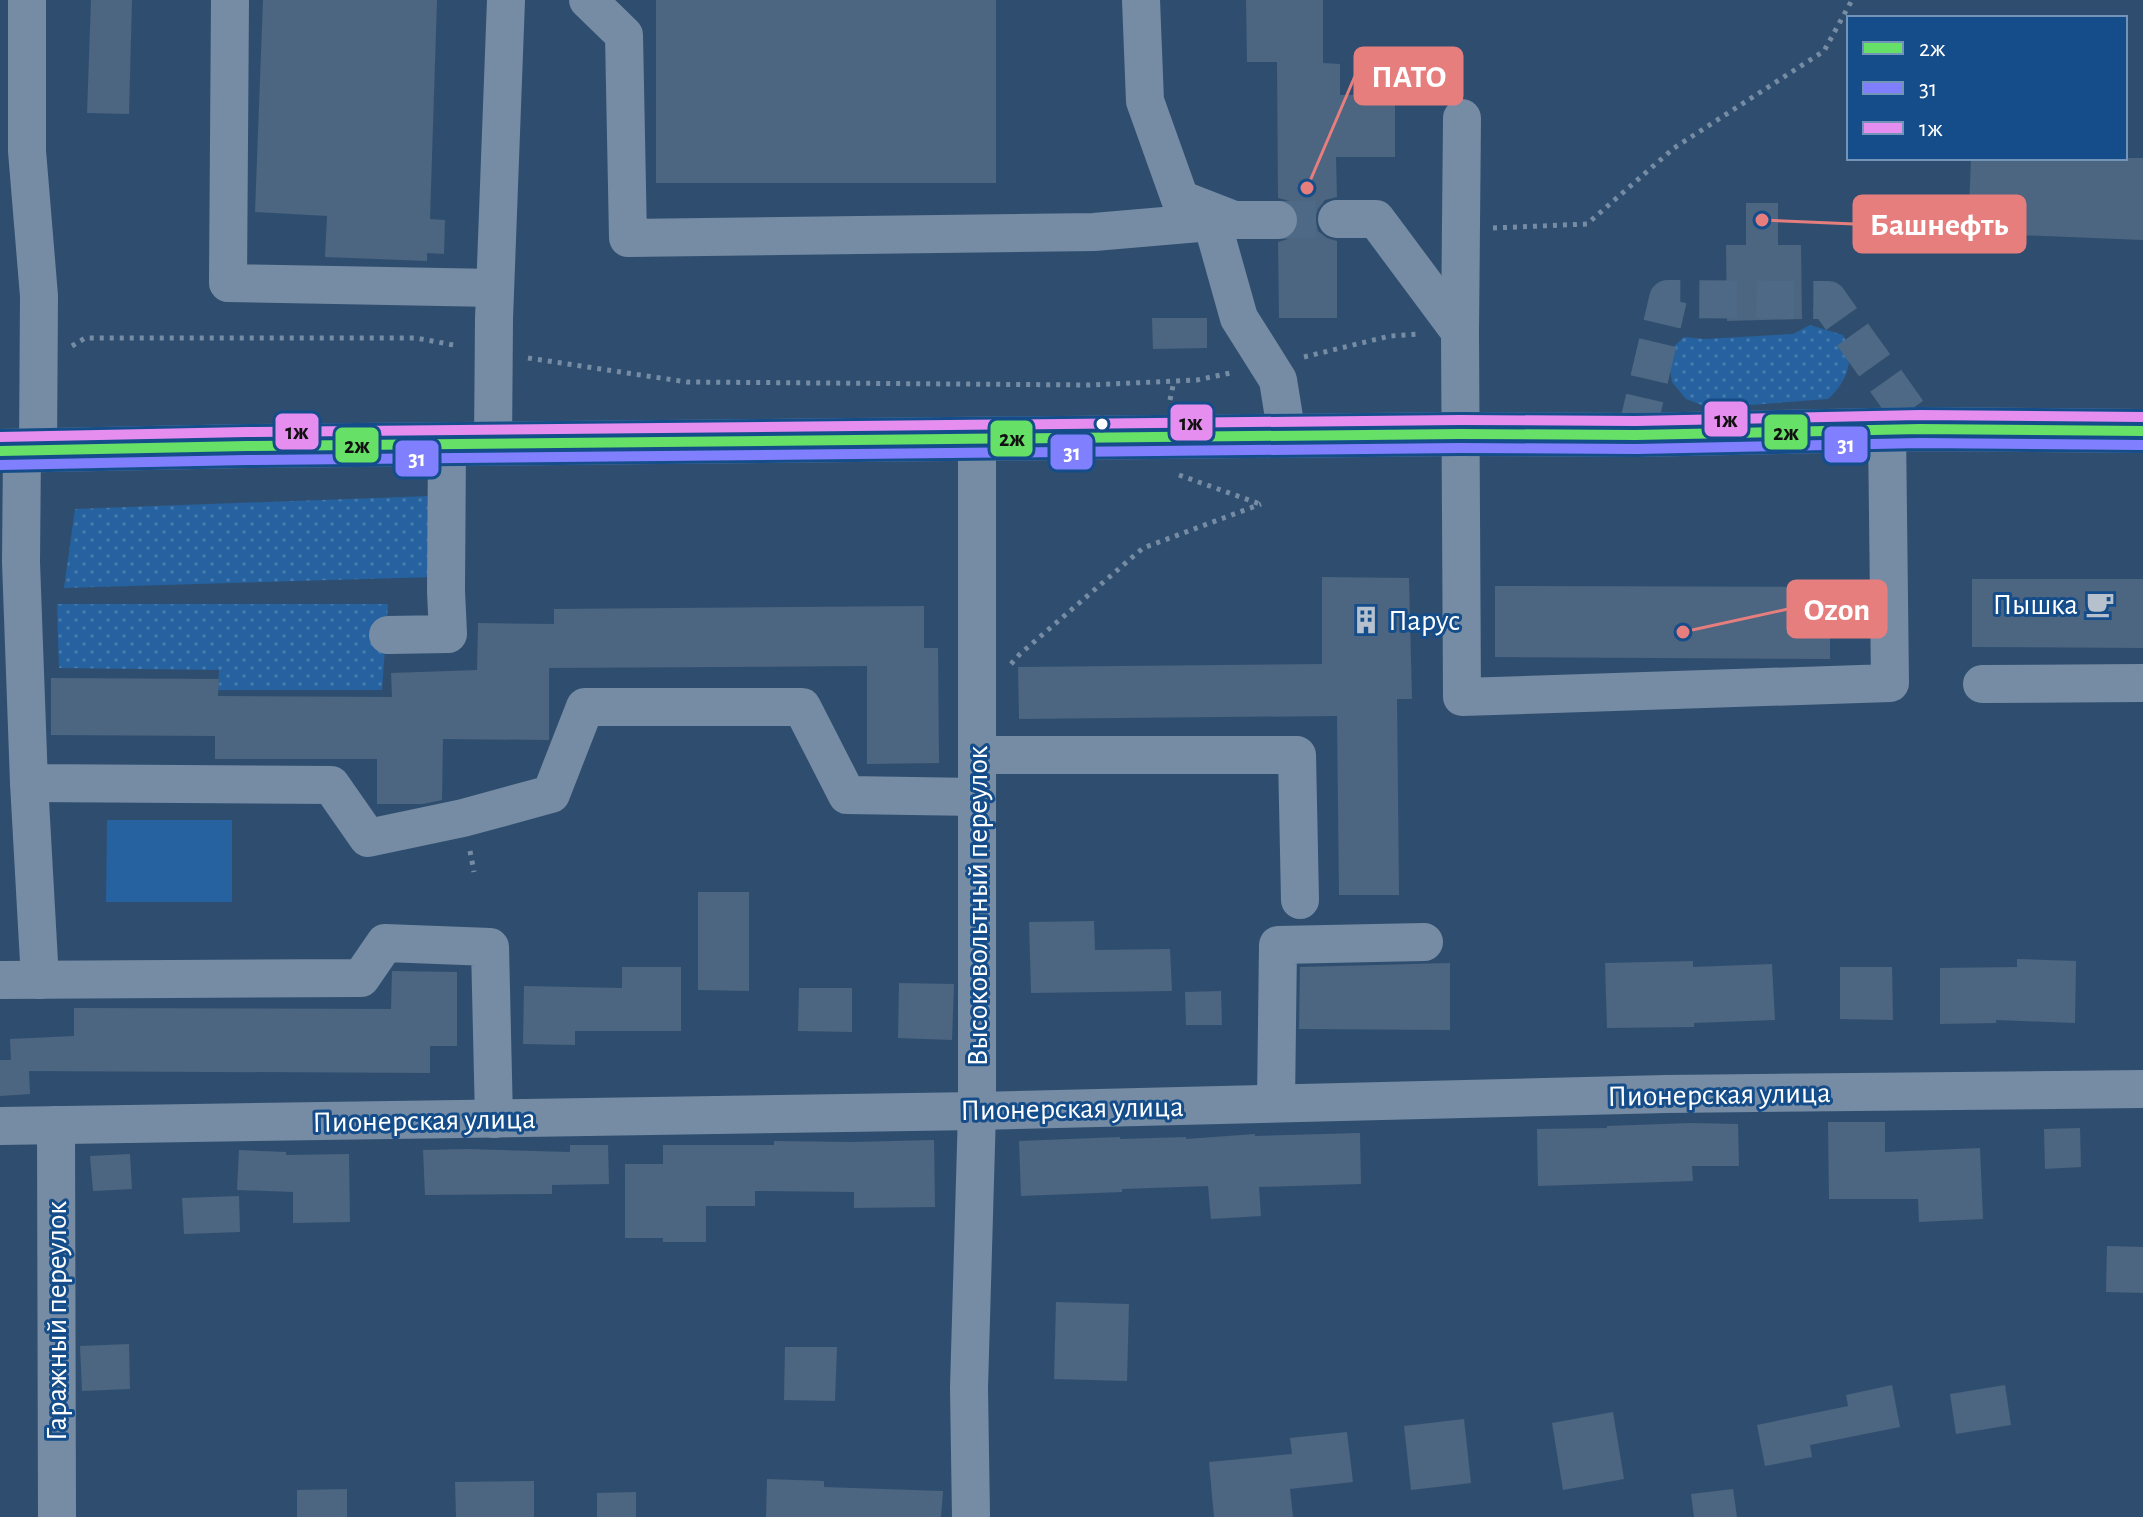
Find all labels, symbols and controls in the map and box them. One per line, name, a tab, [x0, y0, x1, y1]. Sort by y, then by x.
legend	[1847, 16, 2127, 160]
text: 2ж	[1919, 37, 1946, 61]
callout: ПАТО	[1355, 48, 1462, 104]
text: ПАТО	[1371, 61, 1447, 93]
text: 31	[1919, 77, 1937, 101]
text: 1ж	[1919, 117, 1943, 141]
callout: Башнефть	[1854, 196, 2025, 252]
text: Башнефть	[1870, 209, 2008, 241]
line badge: 1ж	[1703, 400, 1749, 438]
line badge: 1ж	[1169, 403, 1214, 442]
text: 1ж	[1714, 409, 1738, 431]
line badge: 1ж	[274, 412, 320, 451]
text: 1ж	[1179, 412, 1203, 434]
line badge: 2ж	[1763, 413, 1809, 451]
unlabelled marker	[1094, 416, 1110, 432]
line badge: 2ж	[989, 419, 1034, 458]
text: 1ж	[285, 421, 309, 443]
text: 2ж	[1773, 422, 1799, 444]
line badge: 31	[1823, 425, 1869, 464]
line badge: 2ж	[334, 426, 380, 464]
text: 2ж	[999, 428, 1025, 450]
line badge: 31	[1049, 433, 1094, 471]
text: 31	[1837, 434, 1855, 456]
text: 2ж	[344, 435, 370, 457]
line badge: 31	[394, 439, 440, 478]
text: 31	[1063, 442, 1081, 464]
text: 31	[408, 448, 426, 470]
callout: Ozon	[1788, 581, 1886, 637]
cafe icon: Пышка	[2085, 589, 2115, 619]
place label: Пышка	[1992, 590, 2078, 620]
text: Ozon	[1804, 594, 1870, 626]
building icon: Парус	[1351, 605, 1381, 635]
place label: Парус	[1388, 606, 1460, 636]
street label: Высоковольтный переулок	[963, 745, 993, 1066]
street label: Пионерская улица	[1607, 1078, 1831, 1112]
street label: Пионерская улица	[960, 1092, 1184, 1126]
street label: Пионерская улица	[312, 1104, 536, 1138]
street label: Гаражный переулок	[42, 1201, 72, 1441]

